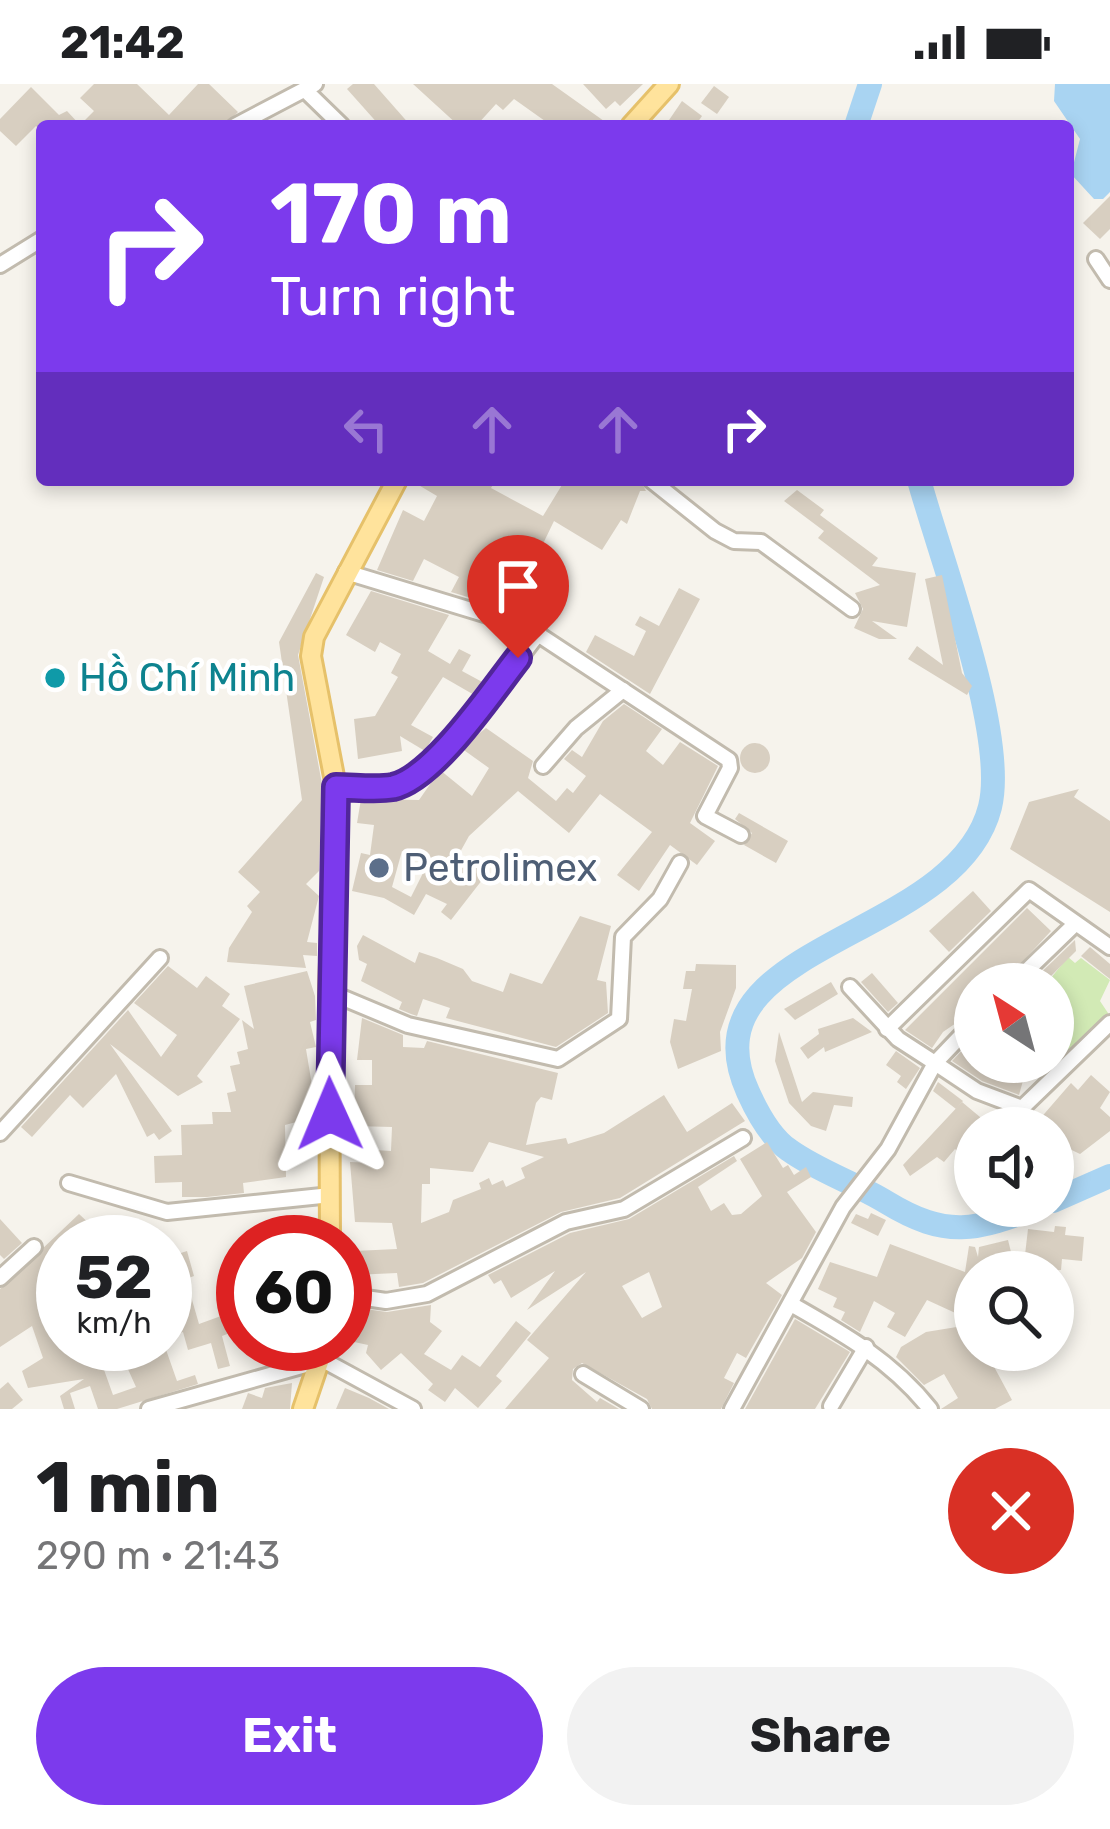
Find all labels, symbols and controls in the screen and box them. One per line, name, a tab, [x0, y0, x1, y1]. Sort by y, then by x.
text: 21:42	[60, 16, 185, 69]
text: 170 m	[270, 164, 512, 264]
icon: right	[72, 168, 228, 324]
text: Turn right	[270, 265, 515, 329]
icon: left	[333, 396, 399, 462]
icon: ahead	[459, 396, 525, 462]
icon: ahead	[585, 396, 651, 462]
icon: right	[711, 396, 777, 462]
pin	[467, 535, 569, 658]
icon: arrive	[485, 553, 551, 619]
place label: Hồ Chí Minh	[79, 653, 295, 701]
marker: Hồ Chí Minh	[42, 665, 68, 691]
place label: Petrolimex	[403, 845, 598, 891]
marker: Petrolimex	[366, 855, 392, 881]
north arrow	[954, 963, 1074, 1083]
map controls	[954, 963, 1074, 1371]
position arrow	[267, 1051, 393, 1177]
button: sound	[954, 1107, 1074, 1227]
speed limit sign: 60	[216, 1215, 372, 1371]
text: 52	[75, 1242, 153, 1313]
button: search	[954, 1251, 1074, 1371]
text: km/h	[77, 1305, 151, 1341]
text: 1 min	[36, 1445, 220, 1530]
button: close	[948, 1448, 1074, 1574]
text: 290 m · 21:43	[36, 1533, 280, 1579]
button: Exit	[36, 1667, 543, 1805]
button: Share	[567, 1667, 1074, 1805]

